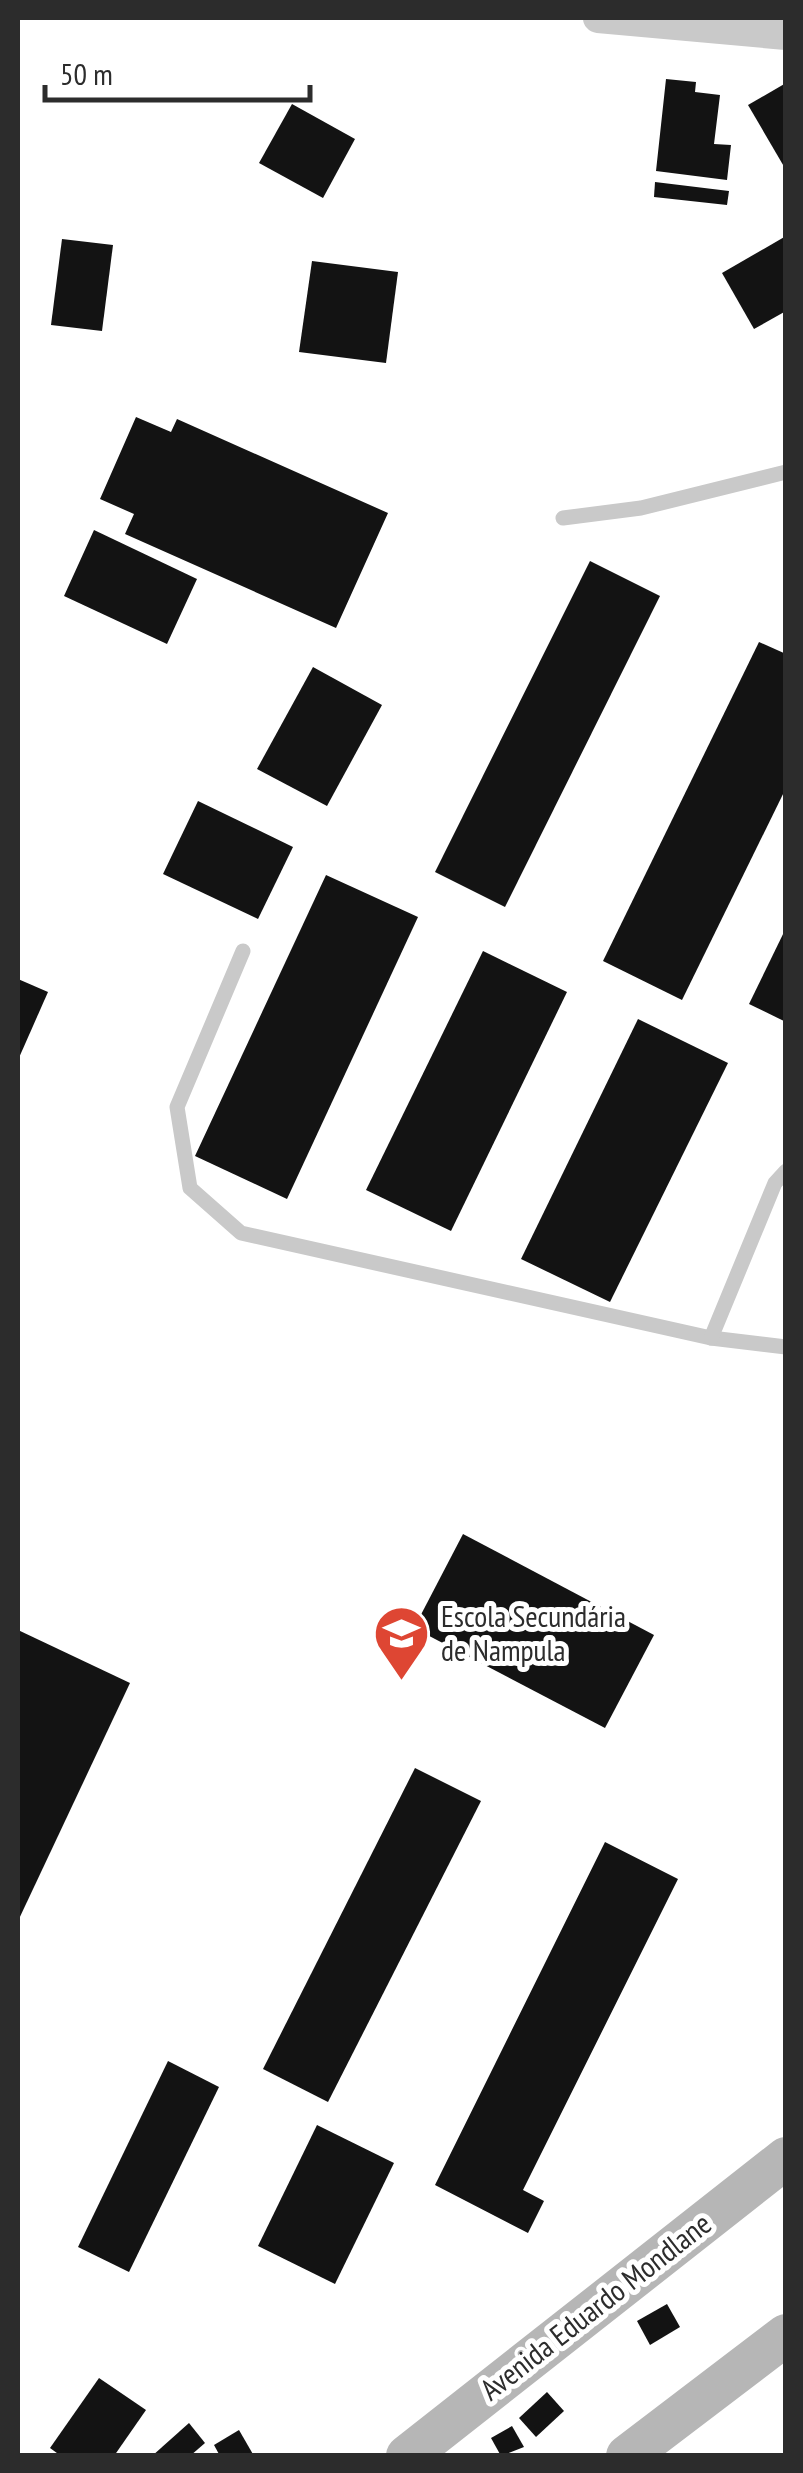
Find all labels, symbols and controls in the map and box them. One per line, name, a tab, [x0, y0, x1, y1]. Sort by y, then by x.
scale bar	[45, 40, 310, 102]
text: 50 m	[60, 54, 113, 93]
place label: Escola Secundária de Nampula	[441, 1596, 626, 1669]
school or university icon: Escola Secundária de Nampula	[372, 1604, 432, 1683]
street label: Avenida Eduardo Mondlane	[472, 2203, 718, 2408]

